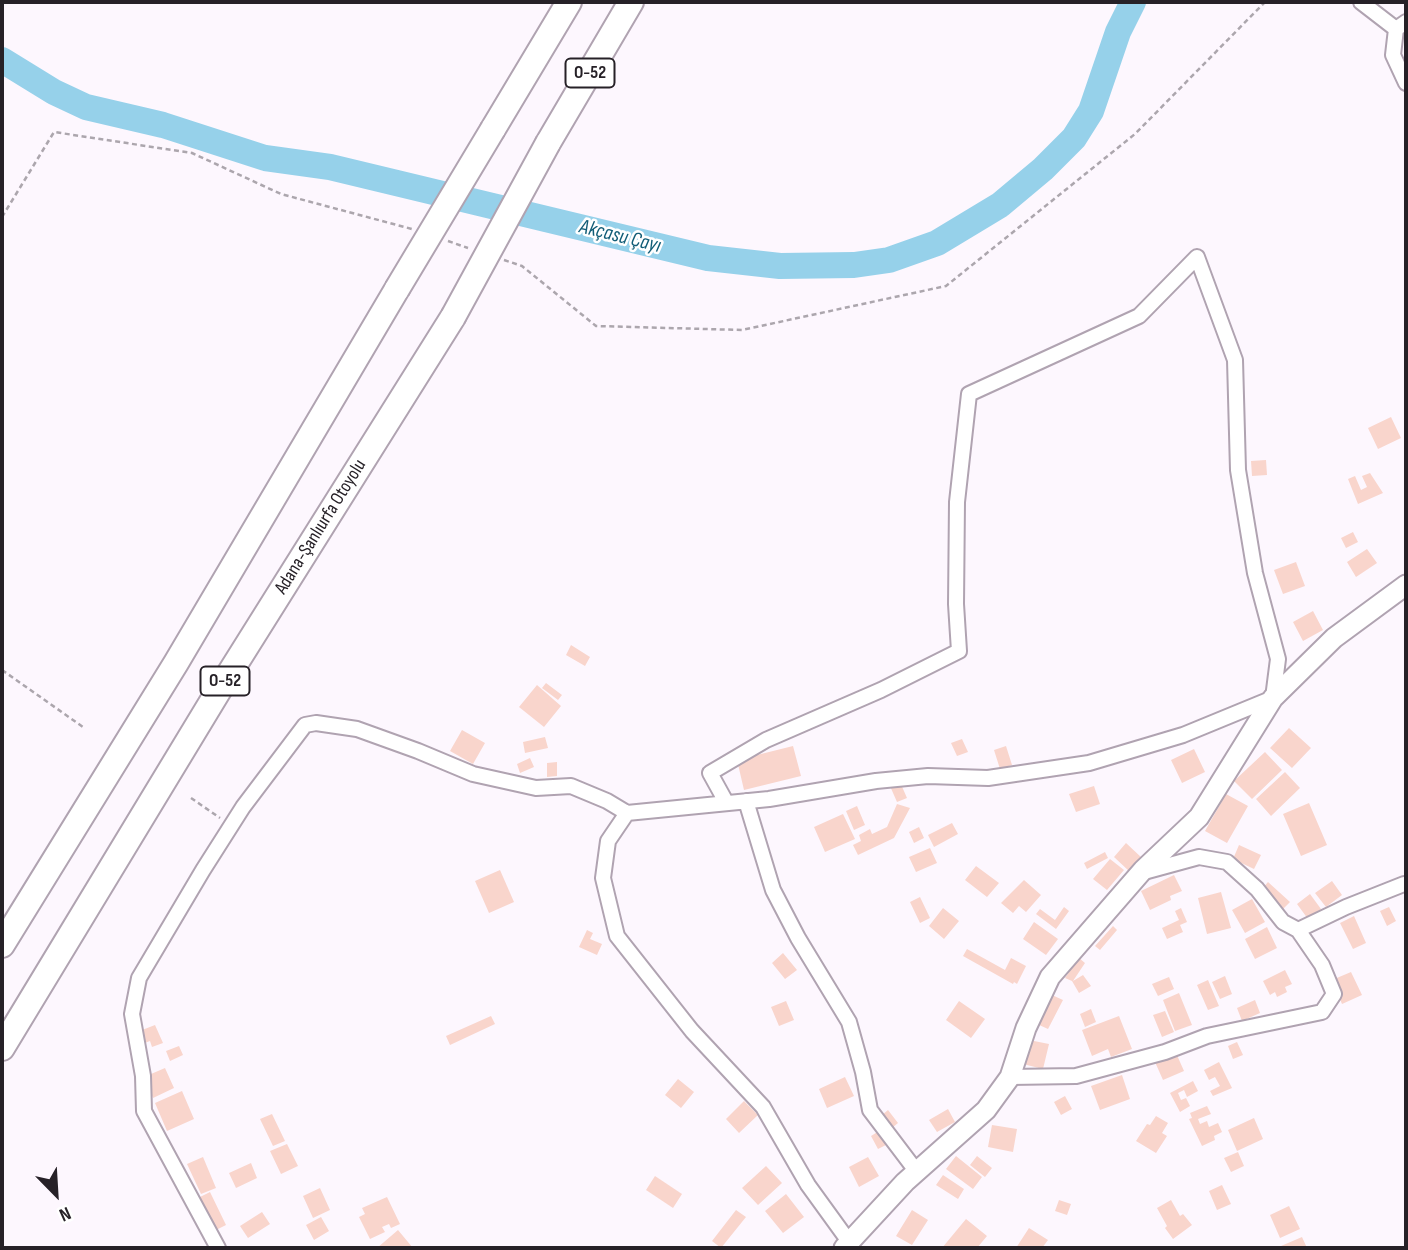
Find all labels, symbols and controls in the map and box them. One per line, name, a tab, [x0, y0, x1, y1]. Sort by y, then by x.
road number: O-52	[566, 58, 614, 88]
water label: Akçasu Çayı	[577, 215, 663, 259]
street label: Adana-Şanlıurfa Otoyolu	[270, 455, 372, 599]
road number: O-52	[201, 666, 250, 696]
north arrow	[21, 1159, 91, 1229]
text: N	[55, 1201, 74, 1226]

